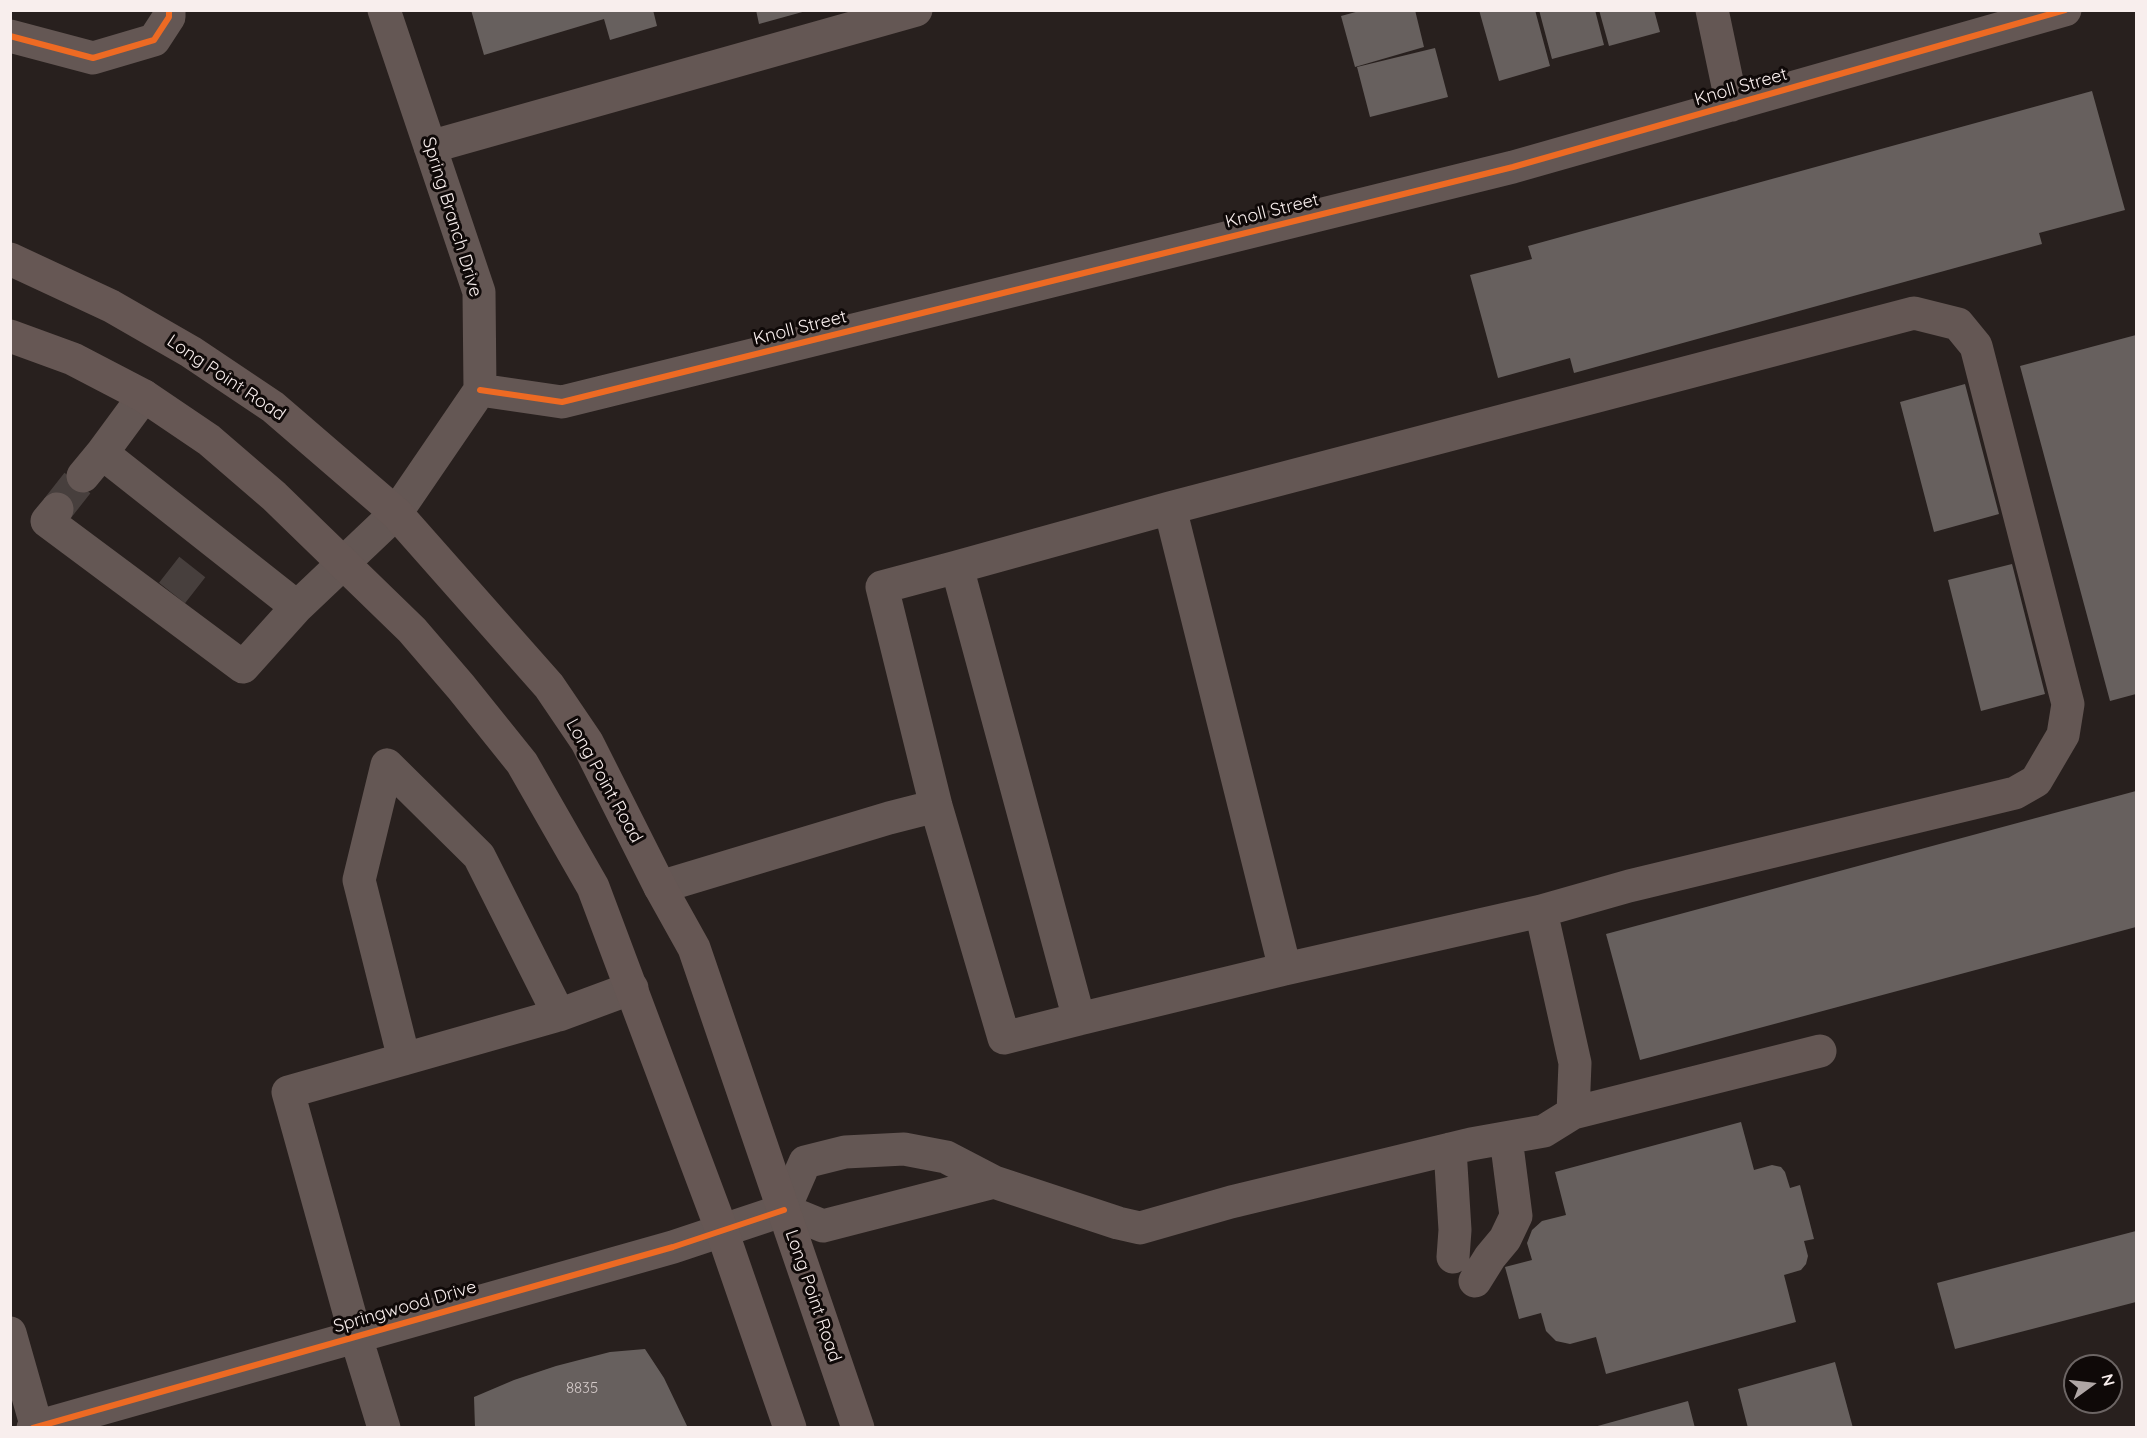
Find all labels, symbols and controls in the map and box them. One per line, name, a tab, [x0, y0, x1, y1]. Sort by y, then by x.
street label: Knoll Street	[1692, 63, 1790, 111]
street label: Spring Branch Drive	[417, 135, 487, 299]
street label: Knoll Street	[1223, 189, 1321, 233]
street label: Knoll Street	[751, 306, 849, 350]
street label: Long Point Road	[163, 330, 289, 426]
street label: Long Point Road	[561, 715, 647, 847]
street label: Long Point Road	[780, 1227, 846, 1365]
street label: Springwood Drive	[331, 1276, 479, 1338]
north arrow	[2063, 1354, 2123, 1414]
text: N	[2097, 1372, 2120, 1388]
house number: 8835	[566, 1379, 598, 1397]

